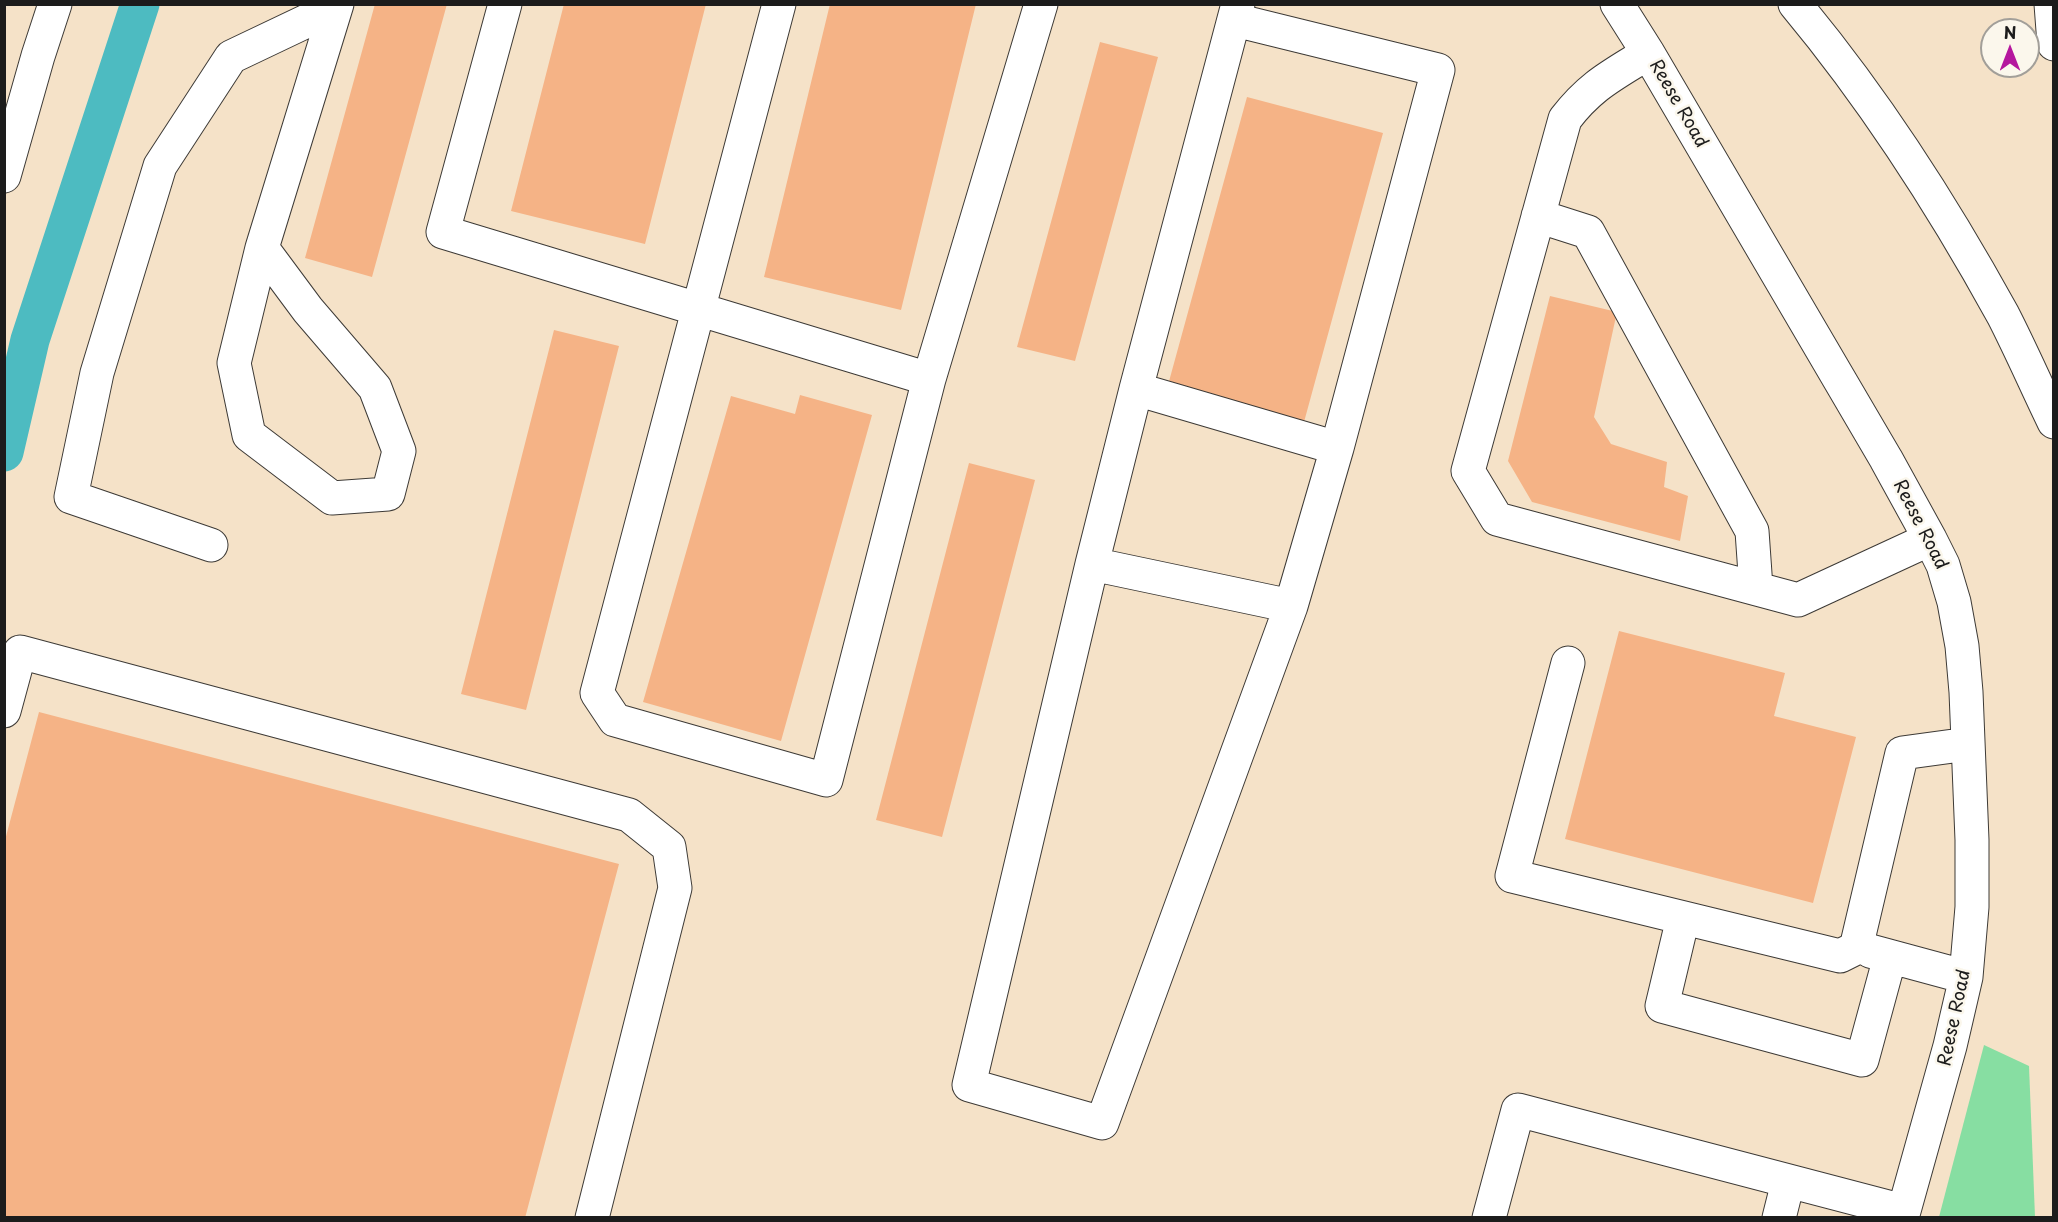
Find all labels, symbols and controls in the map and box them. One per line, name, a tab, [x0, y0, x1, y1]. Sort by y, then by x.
north arrow	[1980, 18, 2040, 78]
text: N	[2004, 20, 2016, 44]
street label: Reese Road	[1644, 56, 1712, 152]
street label: Reese Road	[1888, 476, 1952, 574]
street label: Reese Road	[1934, 968, 1976, 1068]

